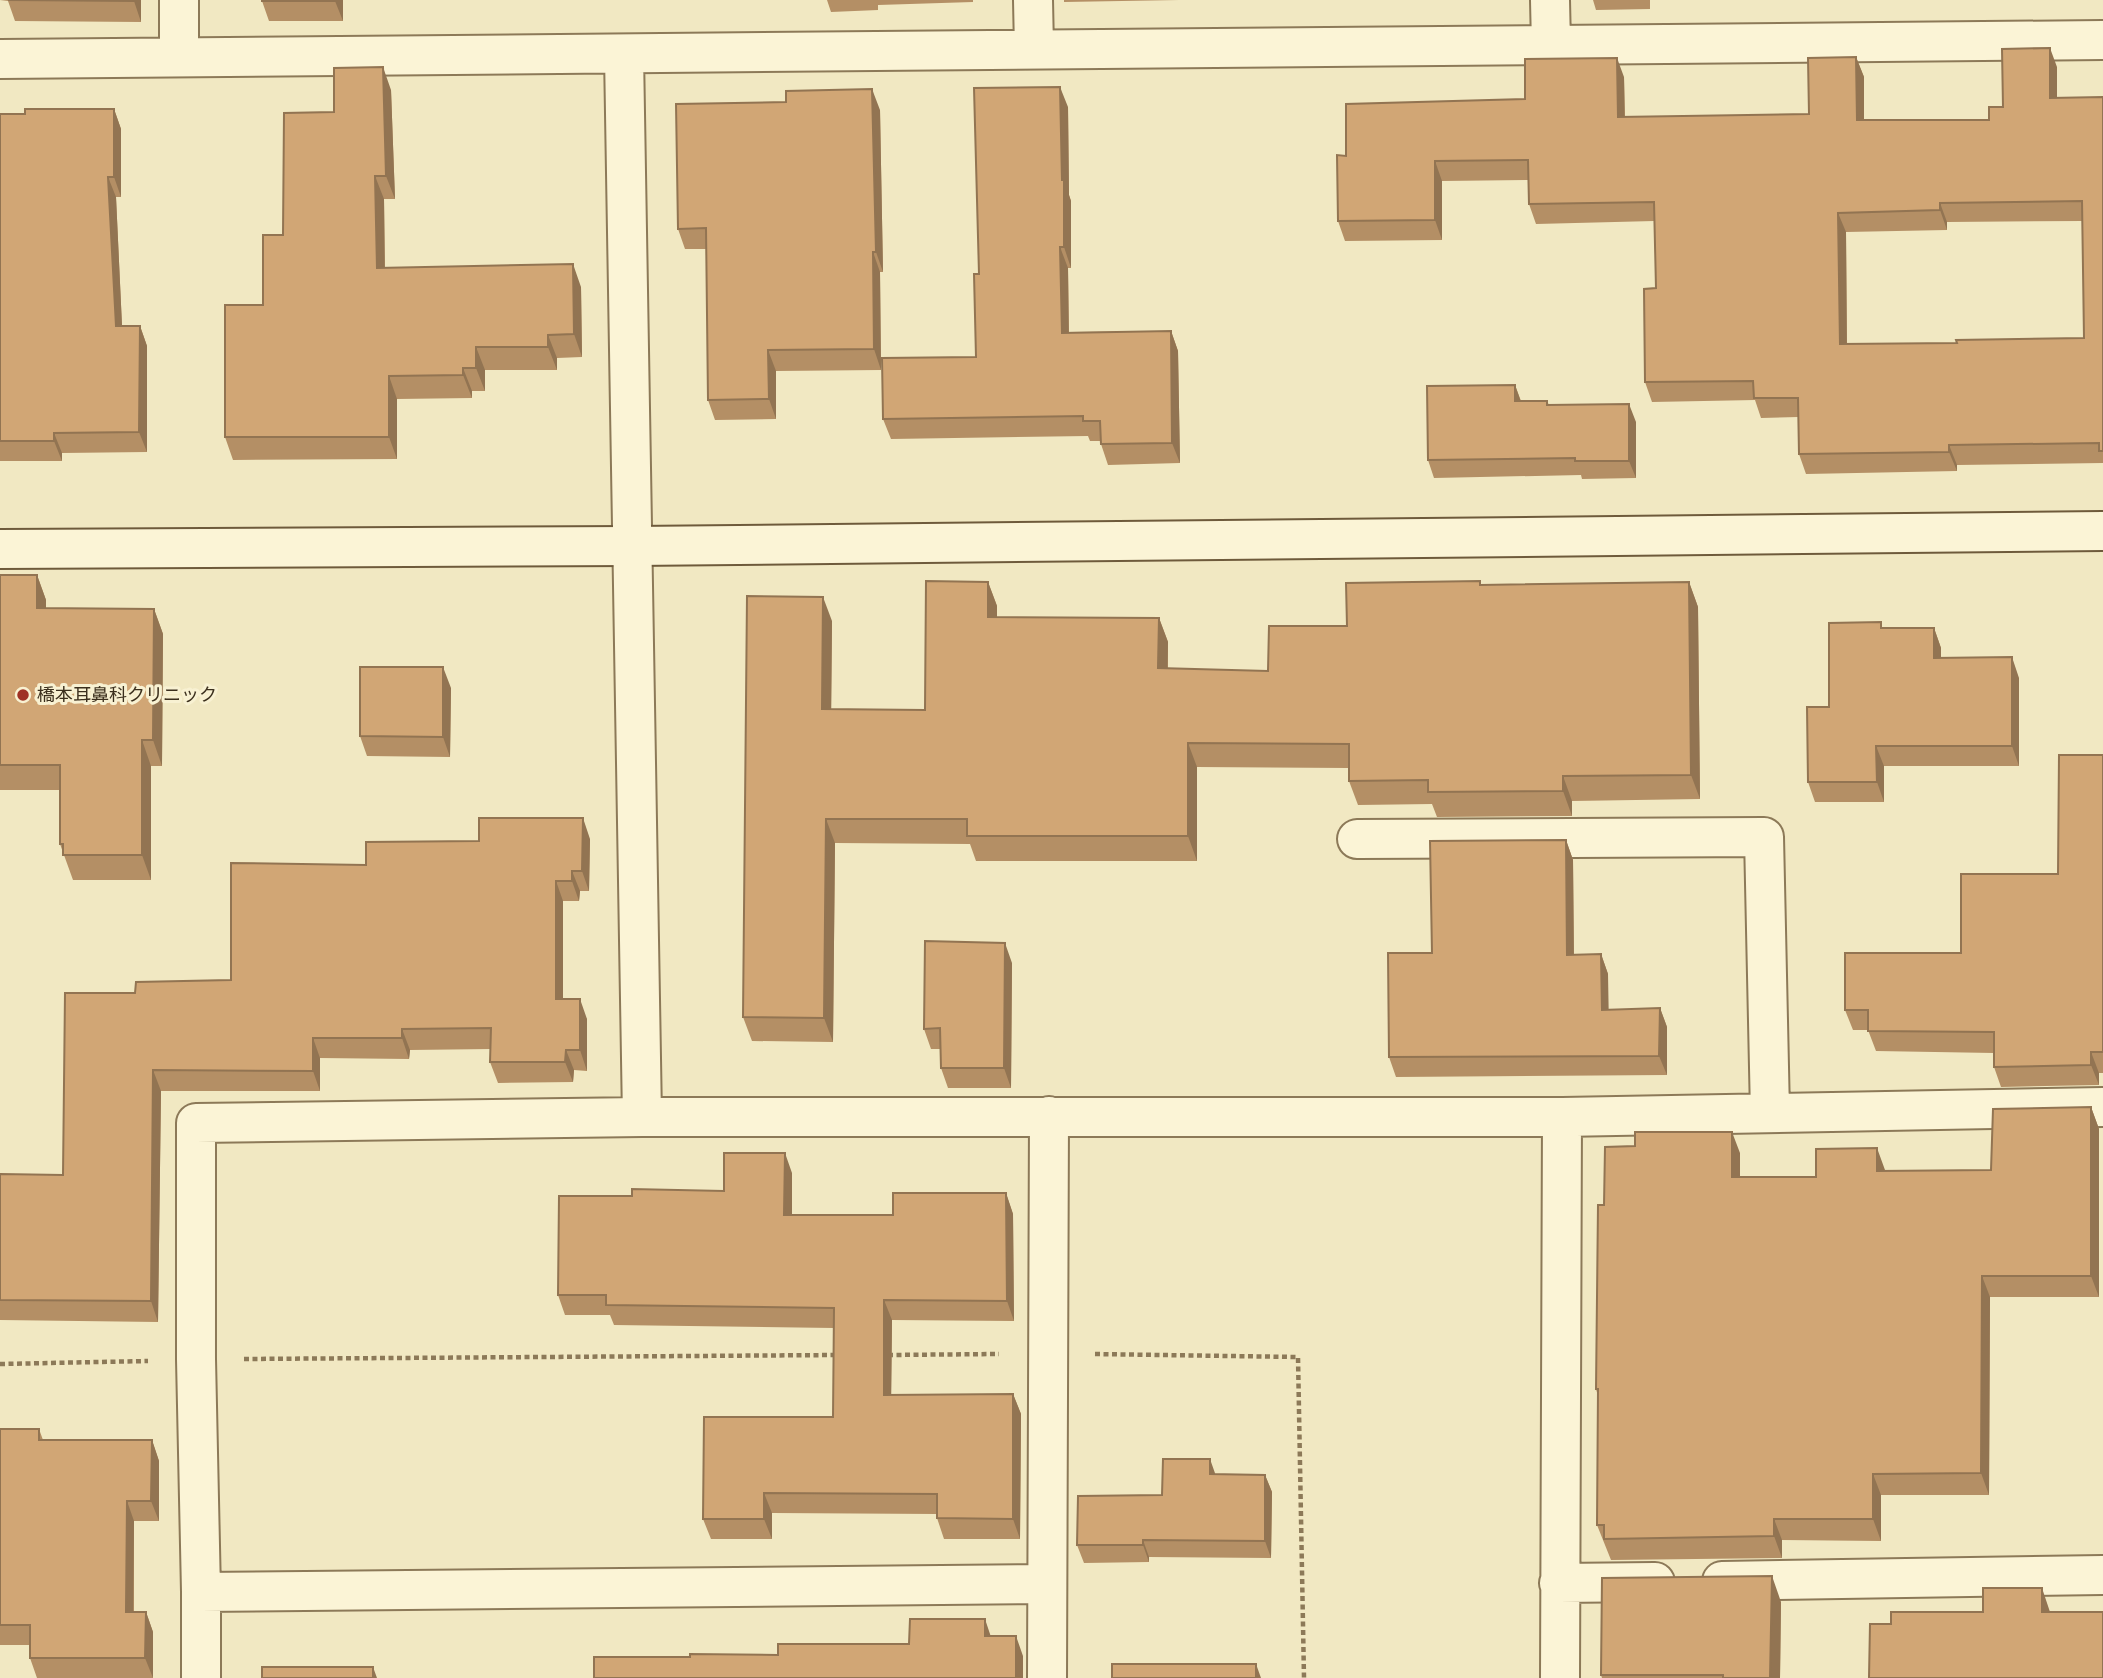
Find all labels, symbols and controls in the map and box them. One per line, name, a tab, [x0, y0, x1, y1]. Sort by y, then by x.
place label: 橋本耳鼻科クリニック	[37, 683, 217, 706]
marker: 橋本耳鼻科クリニック	[15, 687, 31, 703]

